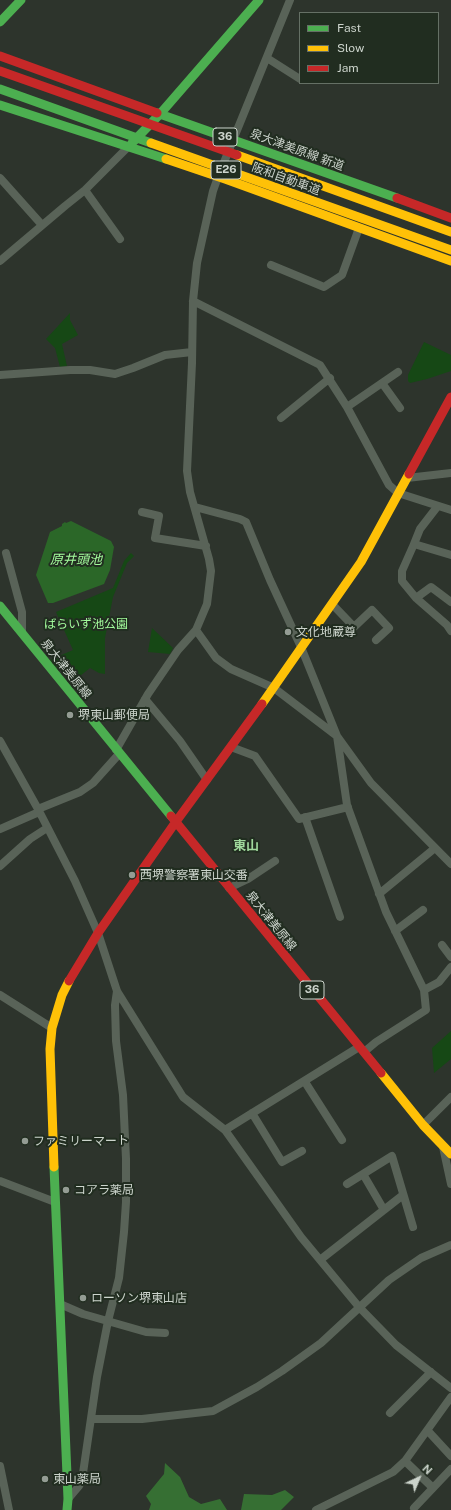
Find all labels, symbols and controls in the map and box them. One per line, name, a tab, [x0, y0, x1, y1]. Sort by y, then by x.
legend	[299, 12, 439, 84]
text: Fast	[337, 21, 361, 35]
text: Slow	[337, 41, 364, 55]
text: Jam	[337, 61, 359, 75]
street label: 泉大津美原線 新道	[248, 126, 346, 174]
road number: 36	[213, 128, 237, 146]
street label: 阪和自動車道	[250, 160, 322, 198]
road number: E26	[211, 161, 241, 179]
water label: 原井頭池	[50, 552, 102, 568]
park label: ばらいず池公園	[44, 617, 128, 631]
place label: 文化地蔵尊	[296, 625, 356, 639]
marker: 文化地蔵尊	[283, 627, 293, 637]
street label: 泉大津美原線	[38, 636, 94, 702]
place label: 堺東山郵便局	[78, 708, 150, 722]
marker: 堺東山郵便局	[65, 710, 75, 720]
district label: 東山	[233, 838, 259, 854]
place label: 西堺警察署東山交番	[140, 868, 248, 882]
marker: 西堺警察署東山交番	[127, 870, 137, 880]
street label: 泉大津美原線	[243, 888, 299, 954]
road number: 36	[300, 981, 324, 999]
place label: ファミリーマート	[33, 1134, 129, 1148]
marker: ファミリーマート	[20, 1136, 30, 1146]
place label: コアラ薬局	[74, 1183, 134, 1197]
marker: コアラ薬局	[61, 1185, 71, 1195]
place label: ローソン堺東山店	[91, 1291, 187, 1305]
marker: ローソン堺東山店	[78, 1293, 88, 1303]
north arrow	[399, 1458, 439, 1498]
text: N	[420, 1462, 435, 1477]
place label: 東山薬局	[53, 1472, 101, 1486]
marker: 東山薬局	[40, 1474, 50, 1484]

